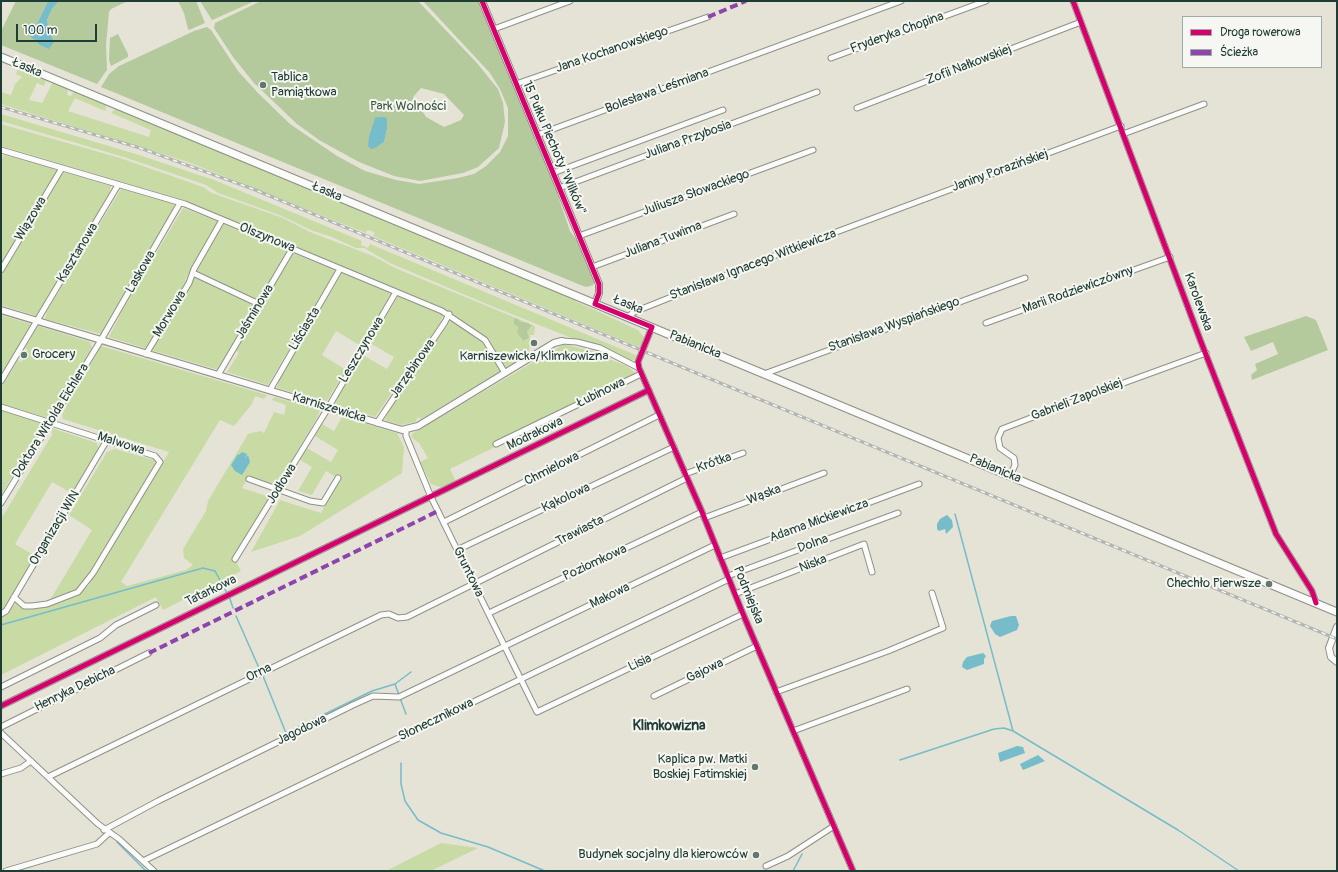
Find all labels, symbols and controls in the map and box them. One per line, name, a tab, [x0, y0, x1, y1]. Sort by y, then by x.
street label: Fryderyka Chopina	[848, 9, 946, 57]
scale bar	[18, 16, 99, 42]
legend	[1182, 16, 1322, 68]
text: 100 m	[23, 23, 57, 38]
street label: Jana Kochanowskiego	[554, 23, 670, 77]
text: Droga rowerowa	[1220, 25, 1301, 40]
street label: Zofii Nałkowskiej	[924, 42, 1014, 88]
text: Ścieżka	[1220, 45, 1258, 60]
street label: Łaska	[10, 55, 44, 81]
street label: Bolesława Leśmiana	[603, 65, 711, 117]
place label: Tablica Pamiątkowa	[271, 70, 337, 101]
street label: 15 Pułku Piechoty "Wilków"	[519, 79, 589, 217]
marker: Tablica Pamiątkowa	[258, 80, 268, 90]
park label: Park Wolności	[370, 99, 446, 115]
street label: Juliana Przybosia	[642, 117, 734, 163]
street label: Janiny Porazińskiej	[950, 146, 1050, 196]
street label: Juliusza Słowackiego	[640, 166, 752, 220]
street label: Łaska	[310, 179, 344, 205]
street label: Wiązowa	[12, 194, 50, 244]
street label: Juliana Tuwima	[622, 218, 704, 262]
street label: Kasztanowa	[54, 220, 102, 286]
street label: Olszynowa	[237, 220, 297, 256]
street label: Stanisława Ignacego Witkiewicza	[668, 226, 838, 304]
street label: Laskowa	[123, 248, 159, 296]
street label: Marii Rodziewiczówny	[1020, 263, 1136, 317]
street label: Karolewska	[1180, 271, 1216, 333]
street label: Jaśminowa	[233, 282, 277, 342]
street label: Morwowa	[150, 288, 190, 340]
street label: Łaska	[611, 292, 645, 318]
street label: Stanisława Wyspiańskiego	[826, 294, 962, 356]
street label: Liściasta	[286, 305, 324, 353]
street label: Leszczynowa	[336, 314, 388, 386]
street label: Pabianicka	[667, 328, 723, 362]
street label: Jarzębinowa	[387, 336, 439, 402]
marker: Karniszewicka/Klimkowizna	[529, 338, 539, 348]
place label: Grocery	[32, 347, 75, 363]
place label: Karniszewicka/Klimkowizna	[459, 349, 609, 365]
marker: Grocery	[19, 350, 29, 360]
street label: Doktora Witolda Eichlera	[9, 361, 93, 481]
street label: Łubinowa	[574, 375, 628, 411]
street label: Gabrieli Zapolskiej	[1029, 375, 1125, 425]
street label: Karniszewicka	[290, 389, 368, 427]
street label: Modrakowa	[504, 414, 566, 454]
street label: Malwowa	[95, 429, 147, 459]
street label: Chmielowa	[522, 449, 582, 489]
street label: Krótka	[694, 449, 734, 477]
street label: Pabianicka	[967, 451, 1023, 487]
street label: Jodłowa	[264, 461, 300, 507]
street label: Kąkolowa	[539, 480, 593, 516]
street label: Wąska	[745, 481, 783, 509]
street label: Organizacji WiN	[27, 488, 83, 568]
street label: Adama Mickiewicza	[767, 496, 871, 546]
street label: Trawiasta	[553, 512, 607, 550]
street label: Dolna	[795, 531, 831, 557]
street label: Poziomkowa	[561, 541, 629, 585]
street label: Gruntowa	[449, 544, 487, 600]
street label: Niska	[797, 552, 829, 576]
street label: Podmiejska	[729, 564, 767, 626]
street label: Tatarkowa	[183, 572, 239, 610]
place label: Chechło Pierwsze	[1166, 576, 1261, 592]
marker: Chechło Pierwsze	[1264, 579, 1274, 589]
street label: Makowa	[587, 580, 633, 612]
street label: Lisia	[626, 651, 654, 675]
street label: Gajowa	[684, 655, 726, 687]
street label: Orna	[244, 660, 274, 686]
street label: Henryka Debicha	[32, 663, 118, 715]
street label: Słonecznikowa	[396, 695, 476, 745]
street label: Jagodowa	[274, 711, 330, 749]
district label: Klimkowizna	[632, 718, 706, 734]
place label: Kaplica pw. Matki Boskiej Fatimskiej	[653, 752, 747, 783]
marker: Kaplica pw. Matki Boskiej Fatimskiej	[750, 762, 760, 772]
place label: Budynek socjalny dla kierowców	[578, 847, 748, 863]
marker: Budynek socjalny dla kierowców	[751, 850, 761, 860]

